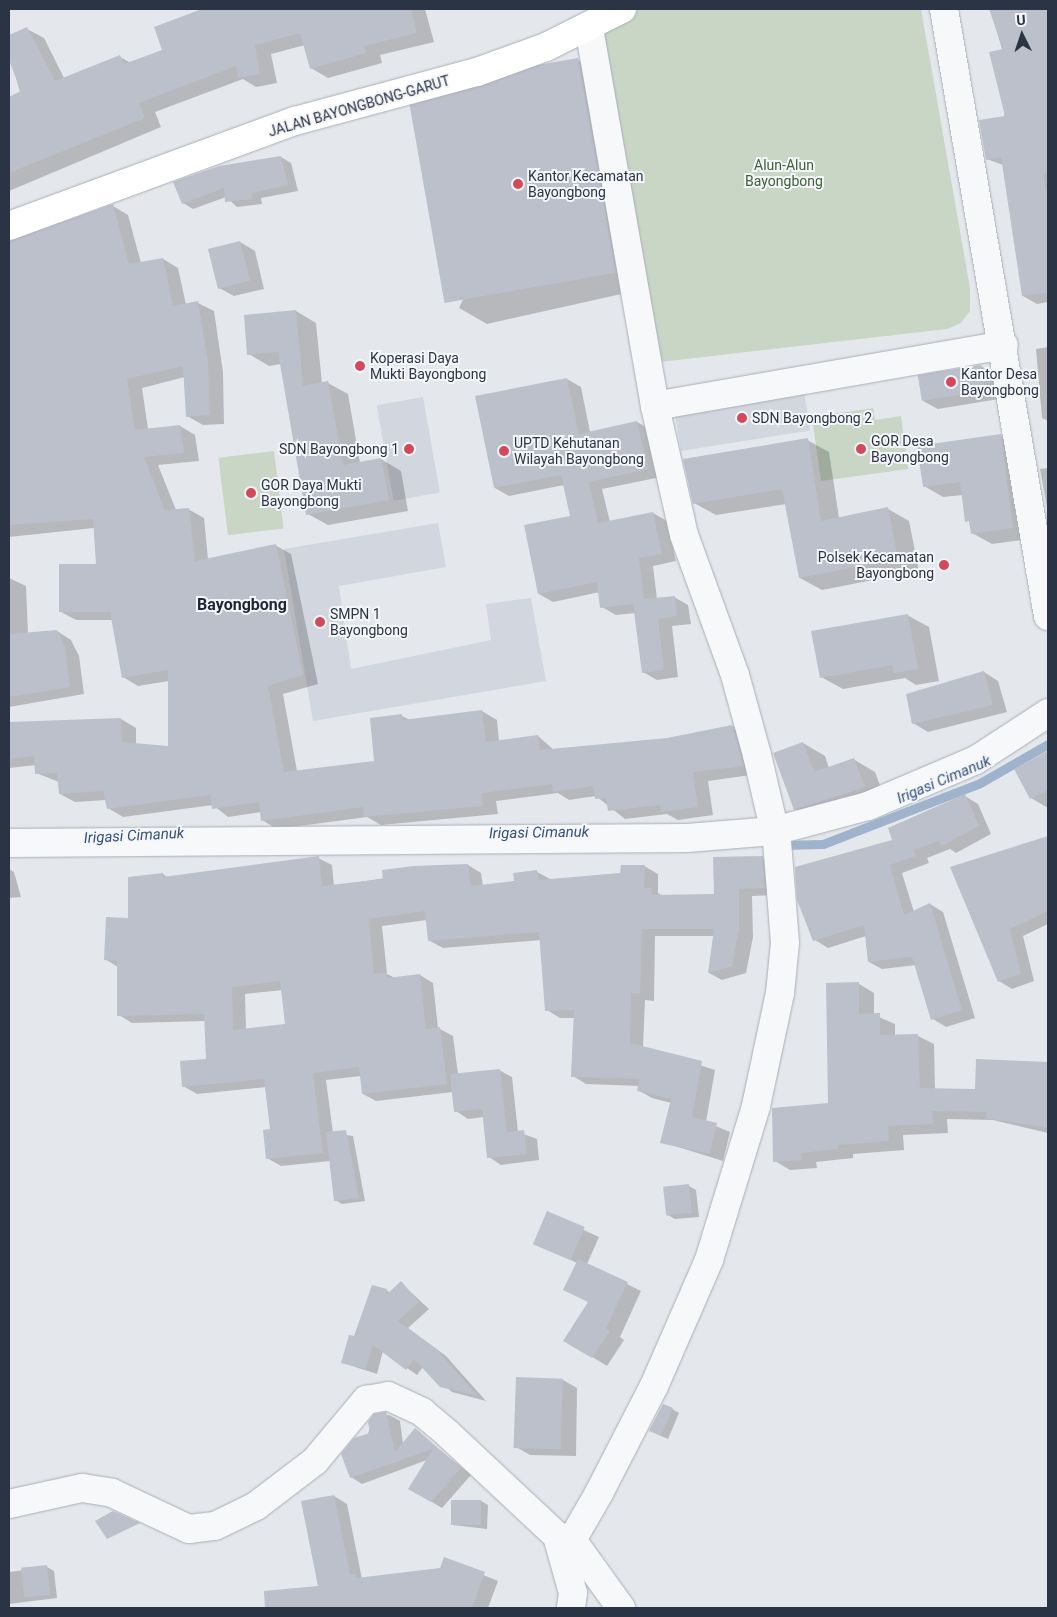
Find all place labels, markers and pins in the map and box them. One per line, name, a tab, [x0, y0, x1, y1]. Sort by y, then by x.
place label: Kantor Kecamatan Bayongbong	[528, 168, 644, 200]
marker: Kantor Kecamatan Bayongbong	[512, 178, 524, 190]
place label: Koperasi Daya Mukti Bayongbong	[370, 350, 486, 382]
marker: Koperasi Daya Mukti Bayongbong	[354, 360, 366, 372]
place label: Kantor Desa Bayongbong	[961, 366, 1039, 398]
marker: Kantor Desa Bayongbong	[945, 376, 957, 388]
place label: SDN Bayongbong 2	[752, 410, 872, 426]
marker: SDN Bayongbong 2	[736, 412, 748, 424]
place label: GOR Desa Bayongbong	[871, 433, 949, 466]
place label: UPTD Kehutanan Wilayah Bayongbong	[514, 435, 644, 468]
place label: SDN Bayongbong 1	[279, 441, 399, 457]
marker: SDN Bayongbong 1	[403, 443, 415, 455]
marker: GOR Desa Bayongbong	[855, 443, 867, 455]
marker: UPTD Kehutanan Wilayah Bayongbong	[498, 445, 510, 457]
place label: GOR Daya Mukti Bayongbong	[261, 477, 362, 510]
marker: GOR Daya Mukti Bayongbong	[245, 487, 257, 499]
place label: Polsek Kecamatan Bayongbong	[818, 549, 934, 582]
marker: Polsek Kecamatan Bayongbong	[938, 559, 950, 571]
place label: SMPN 1 Bayongbong	[330, 606, 408, 638]
marker: SMPN 1 Bayongbong	[314, 616, 326, 628]

